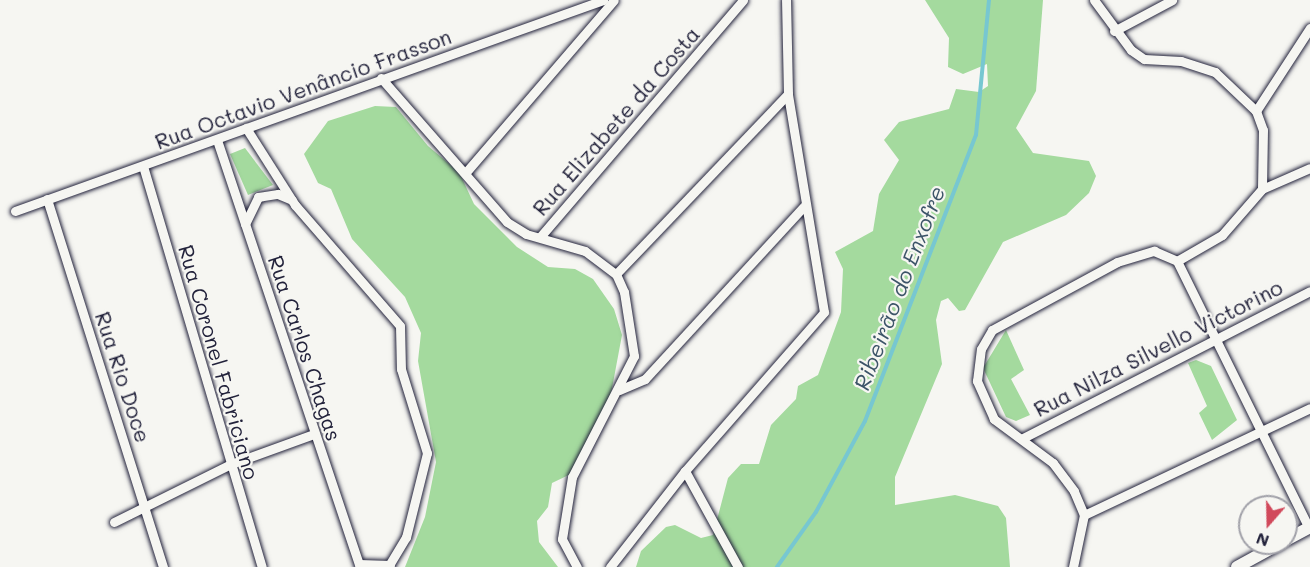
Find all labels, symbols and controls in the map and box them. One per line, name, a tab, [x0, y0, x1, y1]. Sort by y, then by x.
street label: Rua Elizabete da Costa	[527, 22, 705, 220]
street label: Rua Octavio Venâncio Frasson	[151, 24, 455, 154]
water label: Ribeirão do Enxofre	[848, 182, 950, 394]
street label: Rua Coronel Fabriciano	[173, 242, 265, 482]
street label: Rua Carlos Chagas	[263, 252, 347, 444]
street label: Rua Nilza Silvello Victorino	[1029, 274, 1287, 422]
street label: Rua Rio Doce	[90, 308, 156, 446]
north arrow	[1238, 495, 1298, 555]
text: N	[1253, 529, 1272, 552]

